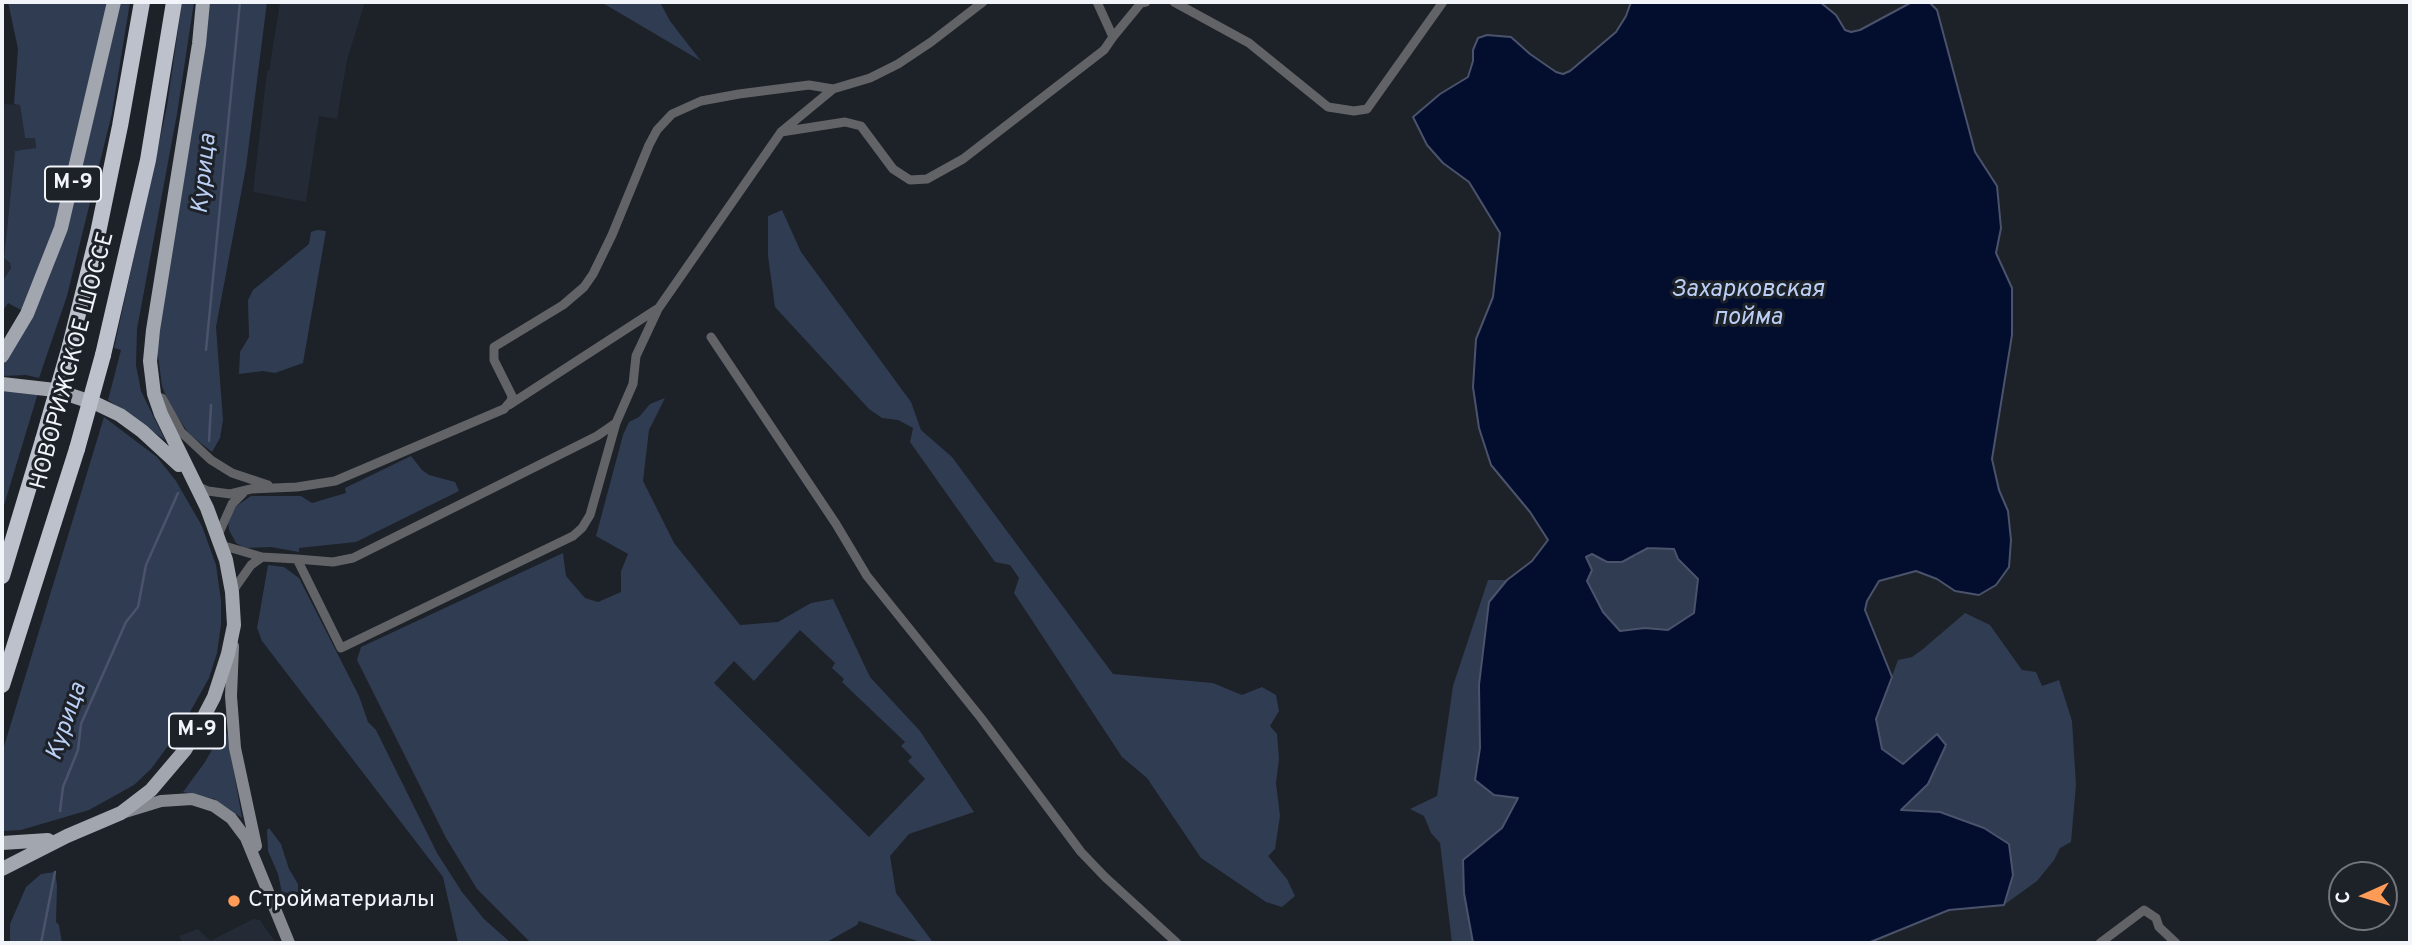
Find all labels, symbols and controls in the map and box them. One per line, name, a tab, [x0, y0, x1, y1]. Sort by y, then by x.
water label: Курица	[187, 133, 225, 215]
road number: М-9	[45, 166, 101, 202]
street label: НОВОРИЖСКОЕ ШОССЕ	[26, 229, 122, 493]
water label: Захарковская пойма	[1672, 277, 1824, 333]
water label: Курица	[41, 679, 95, 765]
road number: М-9	[169, 714, 225, 748]
north arrow	[2328, 861, 2398, 931]
place label: Стройматериалы	[248, 887, 435, 915]
text: С	[2332, 890, 2356, 904]
marker: Стройматериалы	[226, 893, 242, 909]

